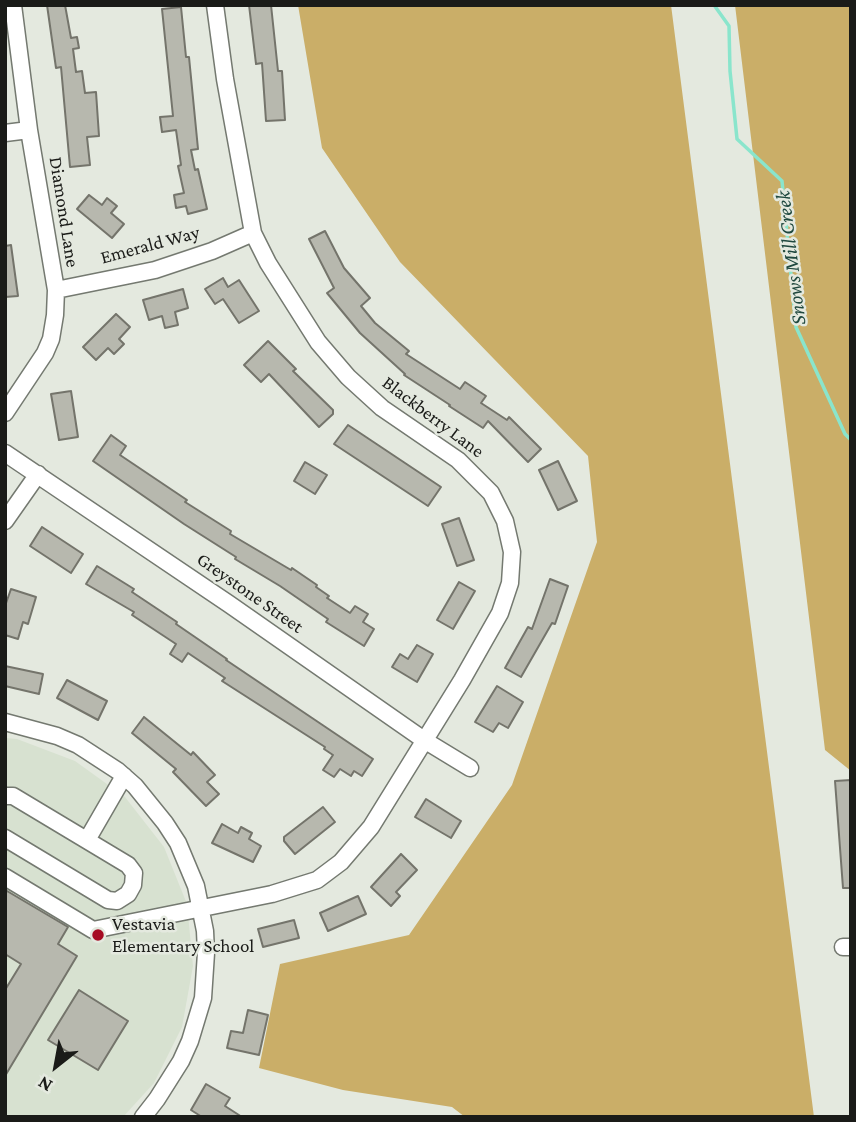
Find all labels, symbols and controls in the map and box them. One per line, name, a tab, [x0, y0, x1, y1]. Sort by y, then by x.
street label: Diamond Lane	[44, 155, 84, 269]
water label: Snows Mill Creek	[770, 189, 812, 327]
street label: Emerald Way	[98, 221, 202, 269]
street label: Blackberry Lane	[378, 371, 488, 463]
street label: Greystone Street	[192, 548, 308, 638]
place label: Vestavia Elementary School	[112, 913, 254, 957]
marker: Vestavia Elementary School	[90, 927, 106, 943]
north arrow	[21, 1031, 91, 1101]
text: N	[34, 1072, 56, 1097]

